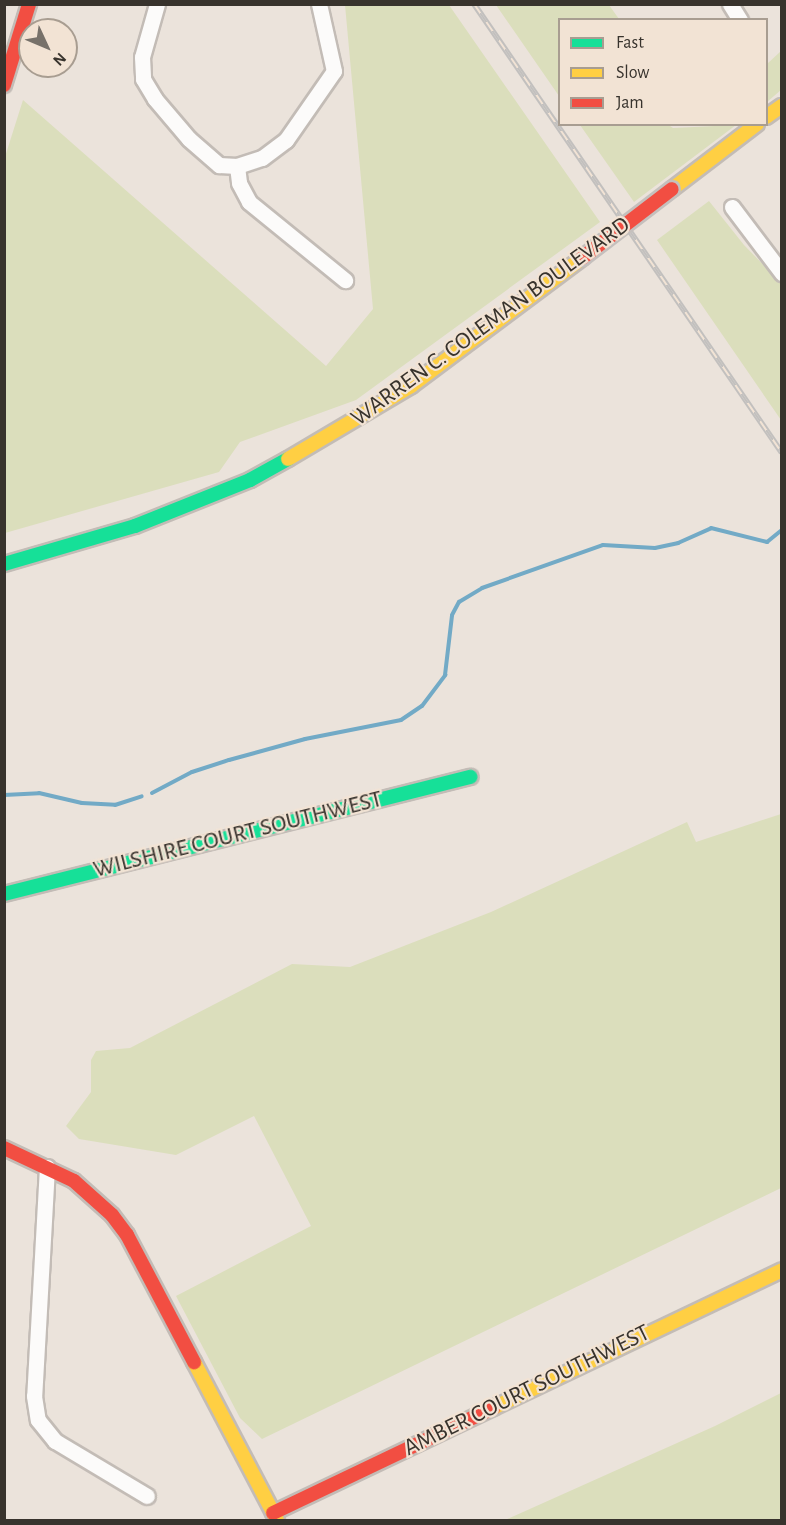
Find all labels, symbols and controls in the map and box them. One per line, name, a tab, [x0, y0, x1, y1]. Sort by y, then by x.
north arrow	[18, 18, 78, 78]
legend	[558, 18, 768, 126]
text: Fast	[616, 34, 644, 52]
text: N	[50, 50, 69, 69]
text: Slow	[616, 64, 649, 82]
text: Jam	[616, 94, 644, 112]
street label: WARREN C. COLEMAN BOULEVARD	[346, 211, 636, 433]
street label: WILSHIRE COURT SOUTHWEST	[91, 785, 385, 885]
street label: AMBER COURT SOUTHWEST	[399, 1319, 655, 1463]

